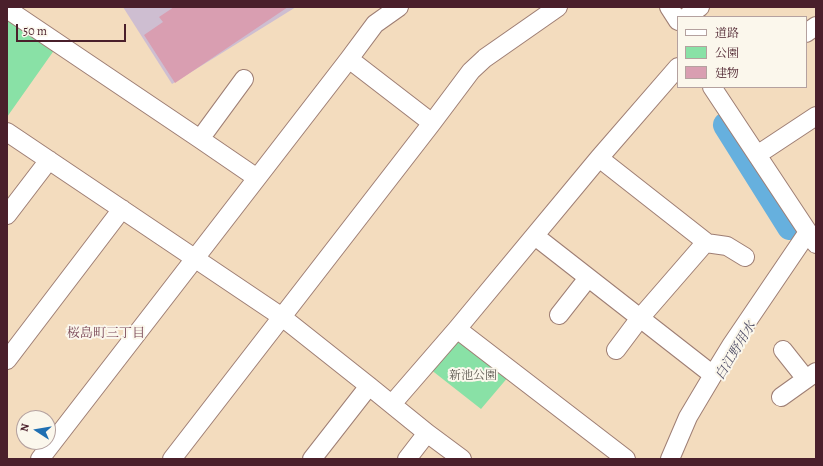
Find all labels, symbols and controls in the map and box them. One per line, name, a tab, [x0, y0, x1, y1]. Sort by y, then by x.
scale bar	[18, 16, 128, 42]
legend	[677, 16, 807, 88]
text: 50 m	[23, 23, 47, 39]
text: 道路	[715, 25, 739, 41]
text: 公園	[715, 45, 739, 61]
text: 建物	[715, 65, 739, 81]
water label: 白江野用水	[713, 319, 759, 383]
district label: 桜島町三丁目	[67, 326, 145, 342]
park label: 新池公園	[449, 369, 497, 383]
north arrow	[16, 410, 56, 450]
text: N	[17, 422, 33, 433]

